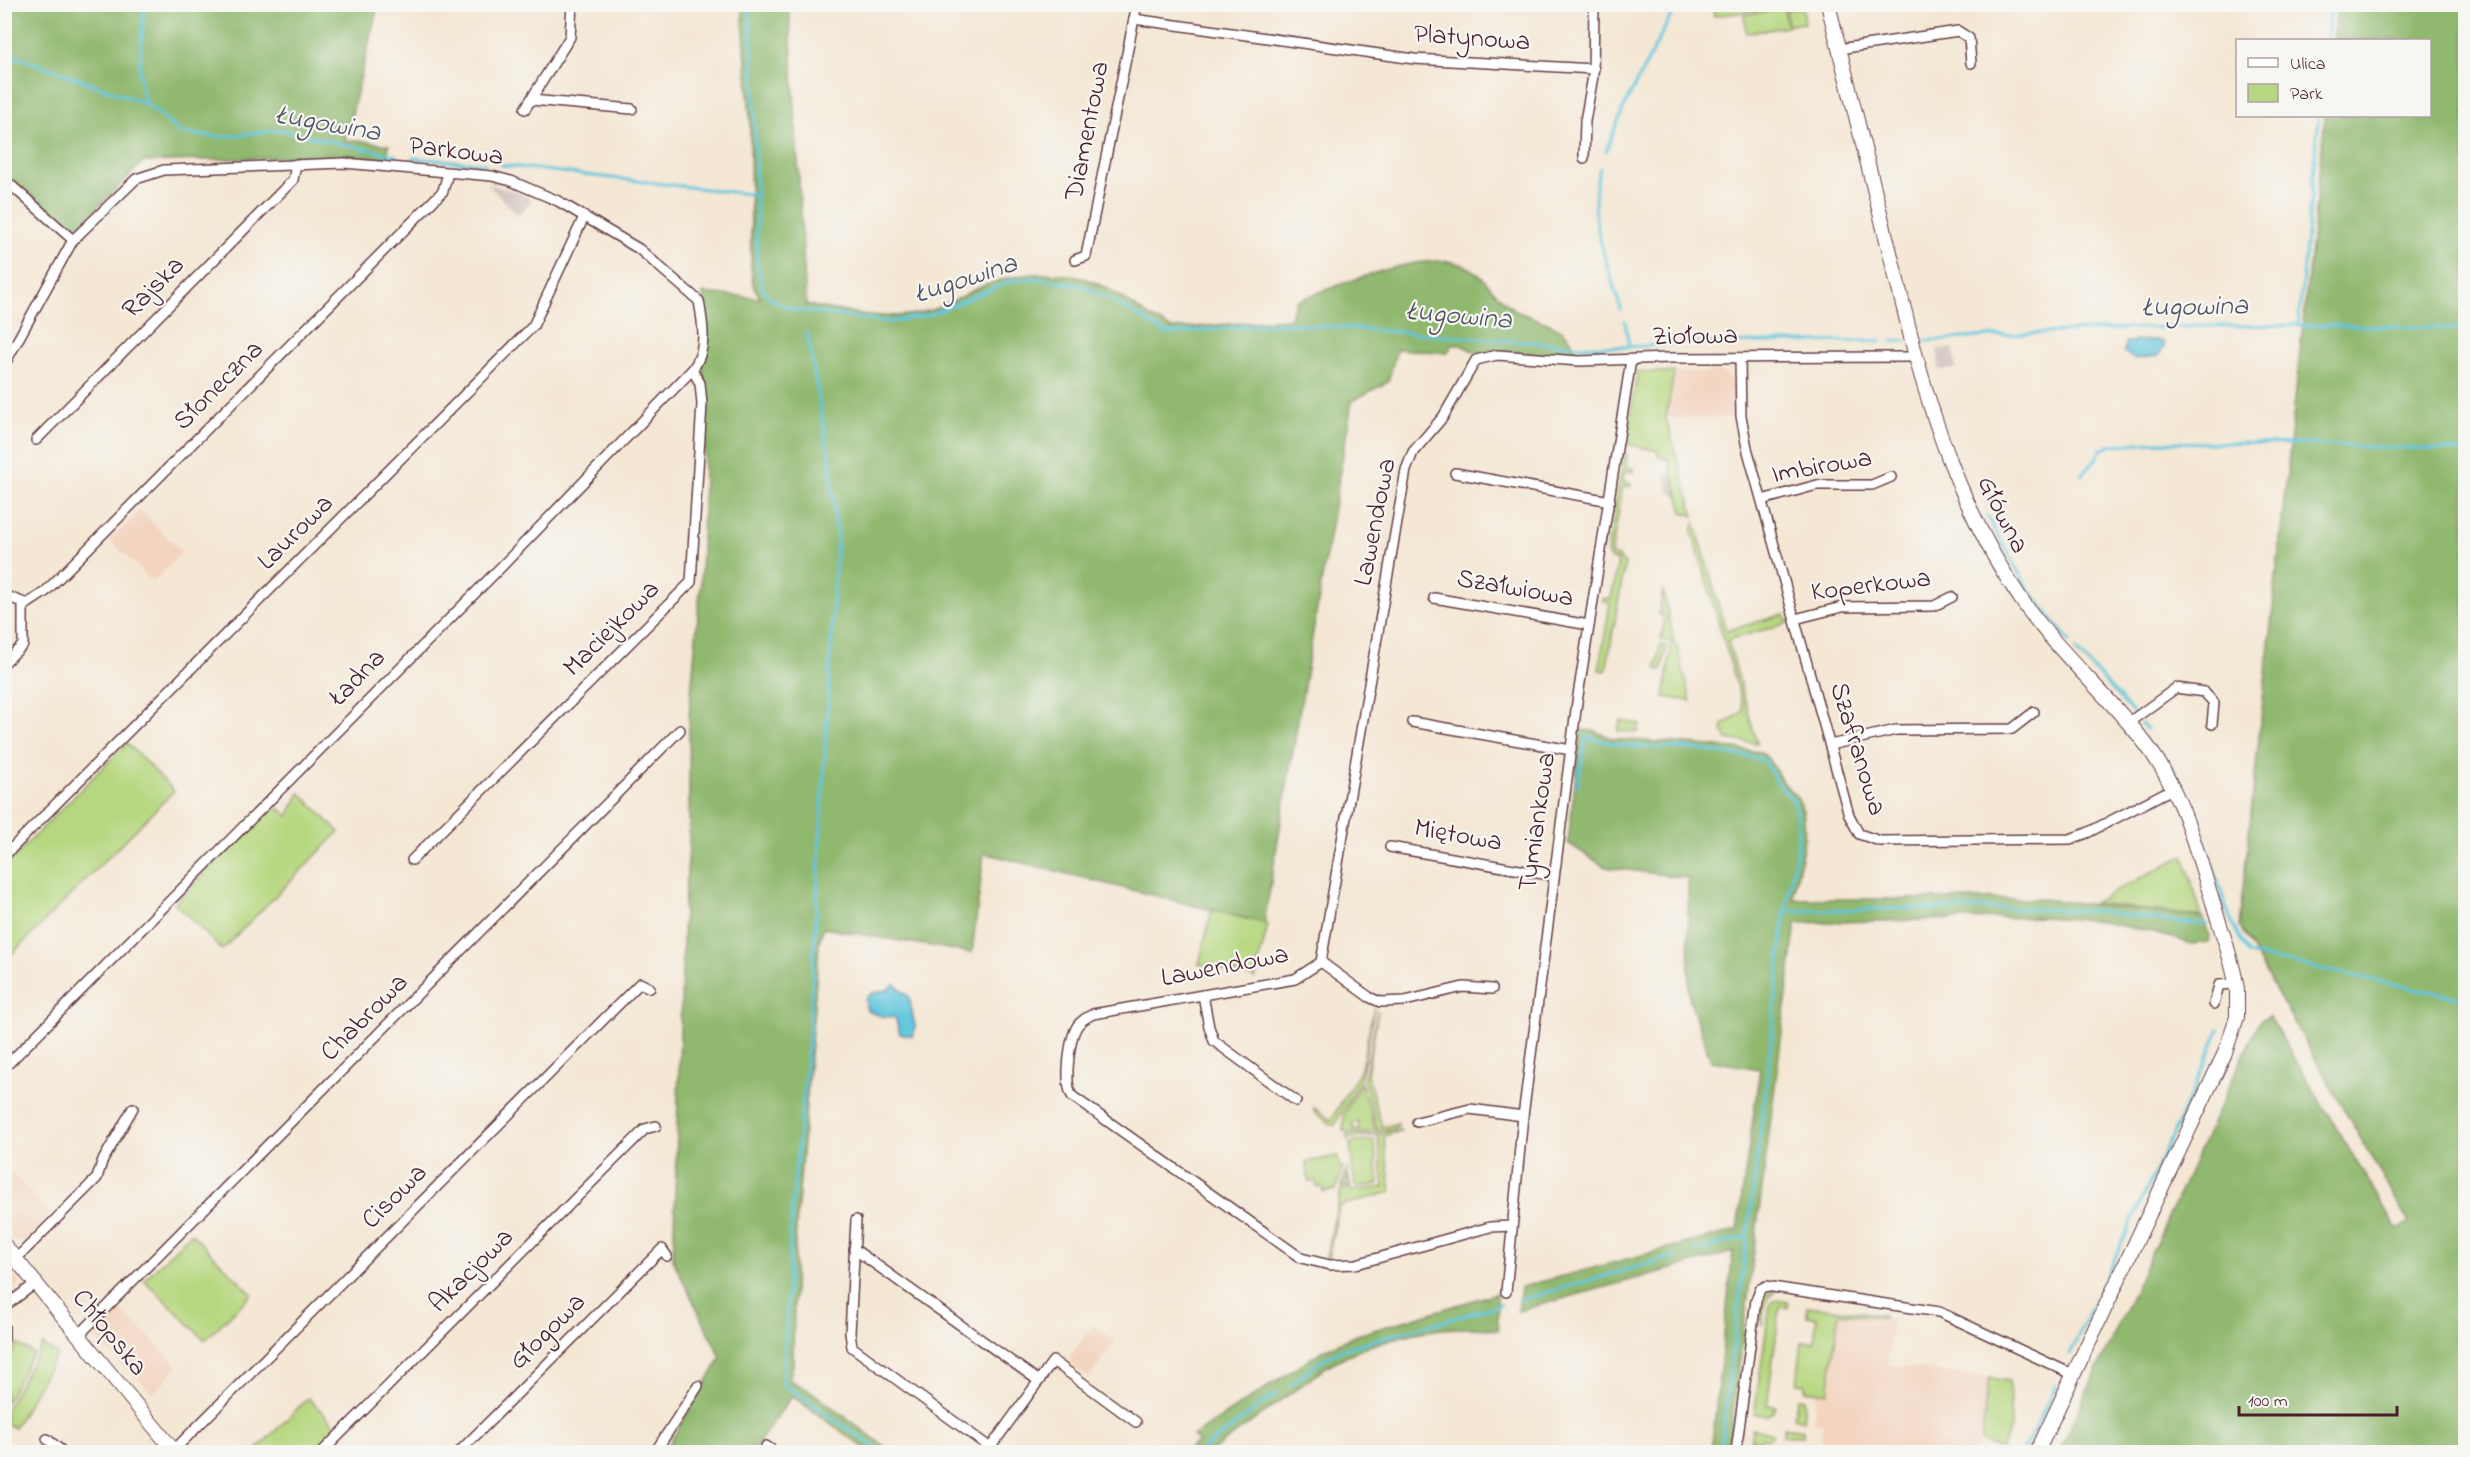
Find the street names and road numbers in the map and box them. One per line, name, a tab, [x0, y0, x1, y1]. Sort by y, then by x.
street label: Platynowa	[1412, 15, 1532, 63]
street label: Diamentowa	[1055, 58, 1121, 205]
street label: Parkowa	[406, 127, 506, 177]
street label: Rajska	[114, 248, 194, 328]
street label: Ziołowa	[1652, 317, 1738, 357]
street label: Słoneczna	[165, 332, 273, 440]
street label: Imbirowa	[1769, 439, 1875, 495]
street label: Lawendowa	[1345, 455, 1407, 589]
street label: Główna	[1966, 469, 2038, 561]
street label: Laurowa	[249, 486, 343, 580]
street label: Koperkowa	[1809, 559, 1933, 613]
street label: Szałwiowa	[1453, 560, 1577, 618]
street label: Maciejkowa	[555, 572, 669, 686]
street label: Ładna	[320, 640, 396, 717]
street label: Szafranowa	[1818, 678, 1896, 820]
street label: Tymiankowa	[1509, 750, 1567, 894]
street label: Miętowa	[1411, 809, 1505, 863]
street label: Lawendowa	[1158, 936, 1292, 998]
street label: Chabrowa	[312, 965, 418, 1071]
street label: Cisowa	[353, 1155, 437, 1239]
street label: Akacjowa	[420, 1219, 524, 1323]
street label: Chłopska	[62, 1281, 156, 1385]
street label: Głogowa	[500, 1284, 596, 1380]

